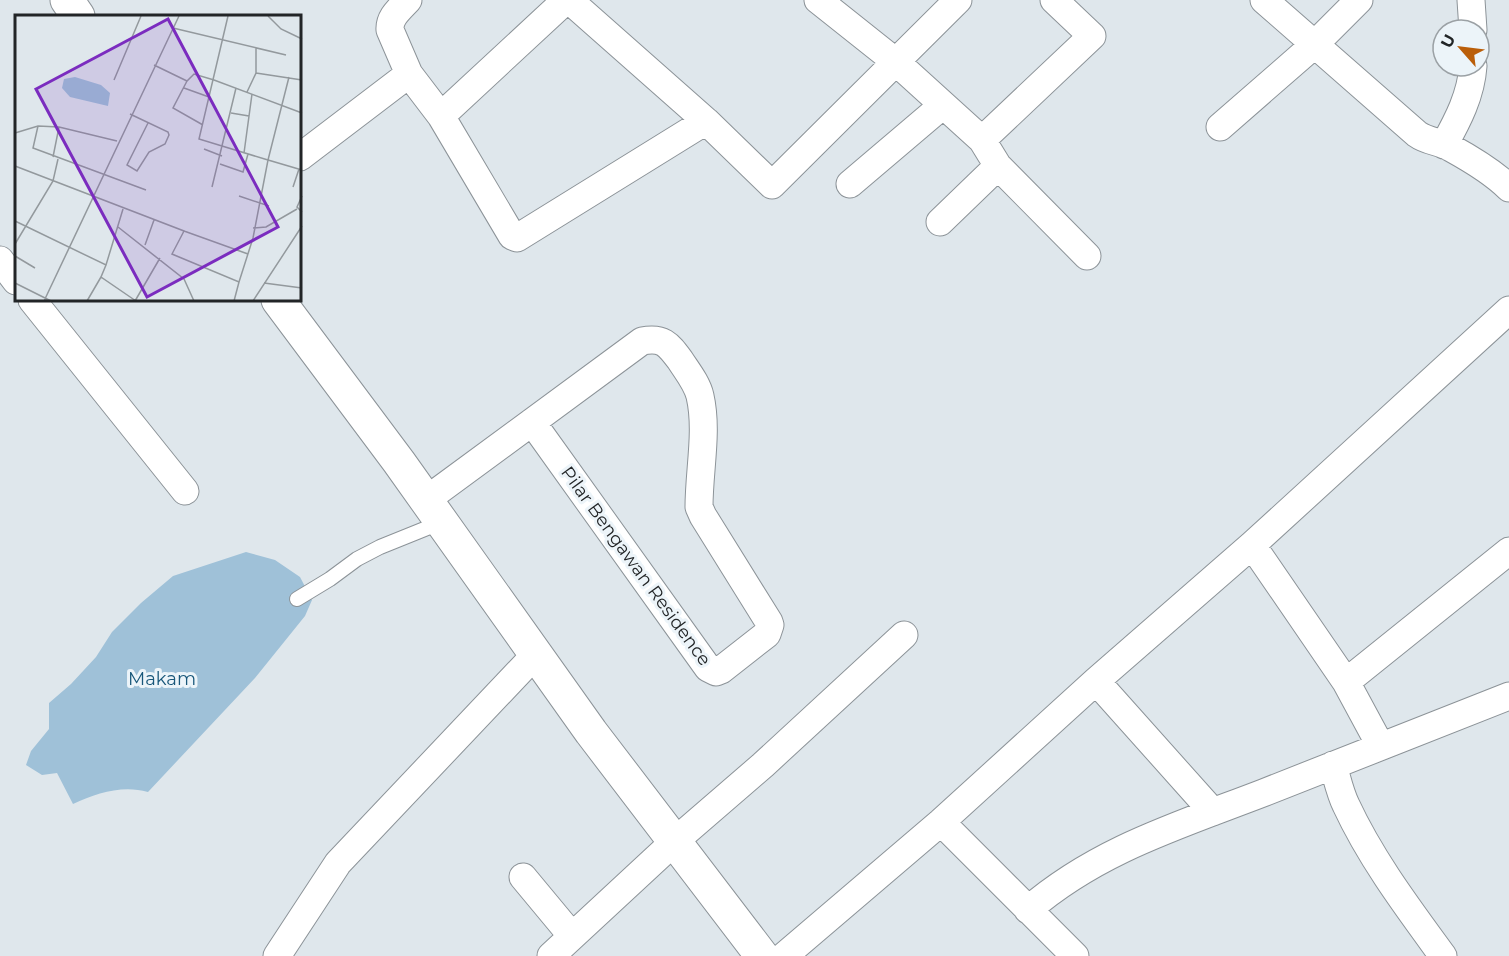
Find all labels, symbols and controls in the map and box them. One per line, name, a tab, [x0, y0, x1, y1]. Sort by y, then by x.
inset map	[15, 15, 302, 302]
north arrow	[1431, 18, 1491, 78]
text: U	[1437, 31, 1460, 51]
street label: Pilar Bengawan Residence	[556, 462, 716, 670]
park label: Makam	[128, 668, 196, 690]

